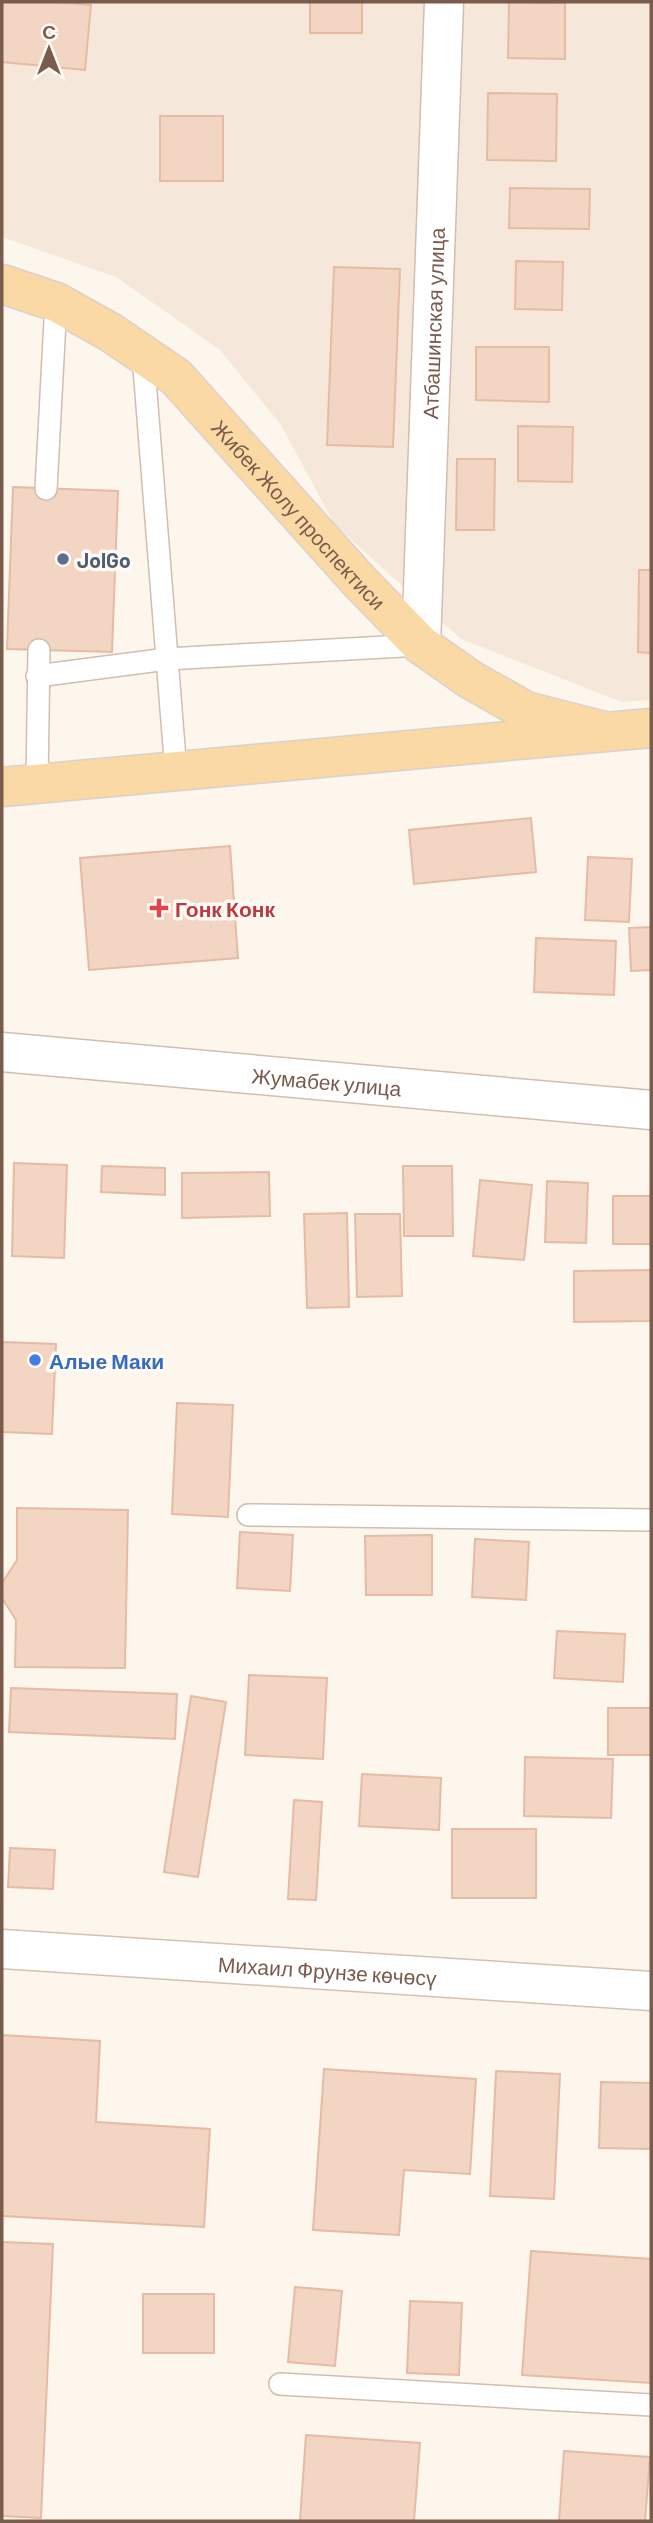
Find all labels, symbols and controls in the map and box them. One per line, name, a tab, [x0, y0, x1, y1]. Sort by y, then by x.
north arrow	[14, 14, 84, 84]
text: С	[42, 20, 56, 43]
street label: Атбашинская улица	[417, 227, 448, 419]
street label: Жибек Жолу проспектиси	[207, 414, 391, 614]
place label: JolGo	[77, 547, 131, 572]
marker: JolGo	[55, 551, 71, 567]
place label: Гонк Конк	[175, 896, 275, 921]
marker: Гонк Конк	[149, 898, 169, 918]
street label: Жумабек улица	[251, 1062, 403, 1100]
place label: Алые Маки	[49, 1348, 164, 1373]
marker: Алые Маки	[27, 1352, 43, 1368]
street label: Михаил Фрунзе көчөсү	[217, 1951, 438, 1990]

